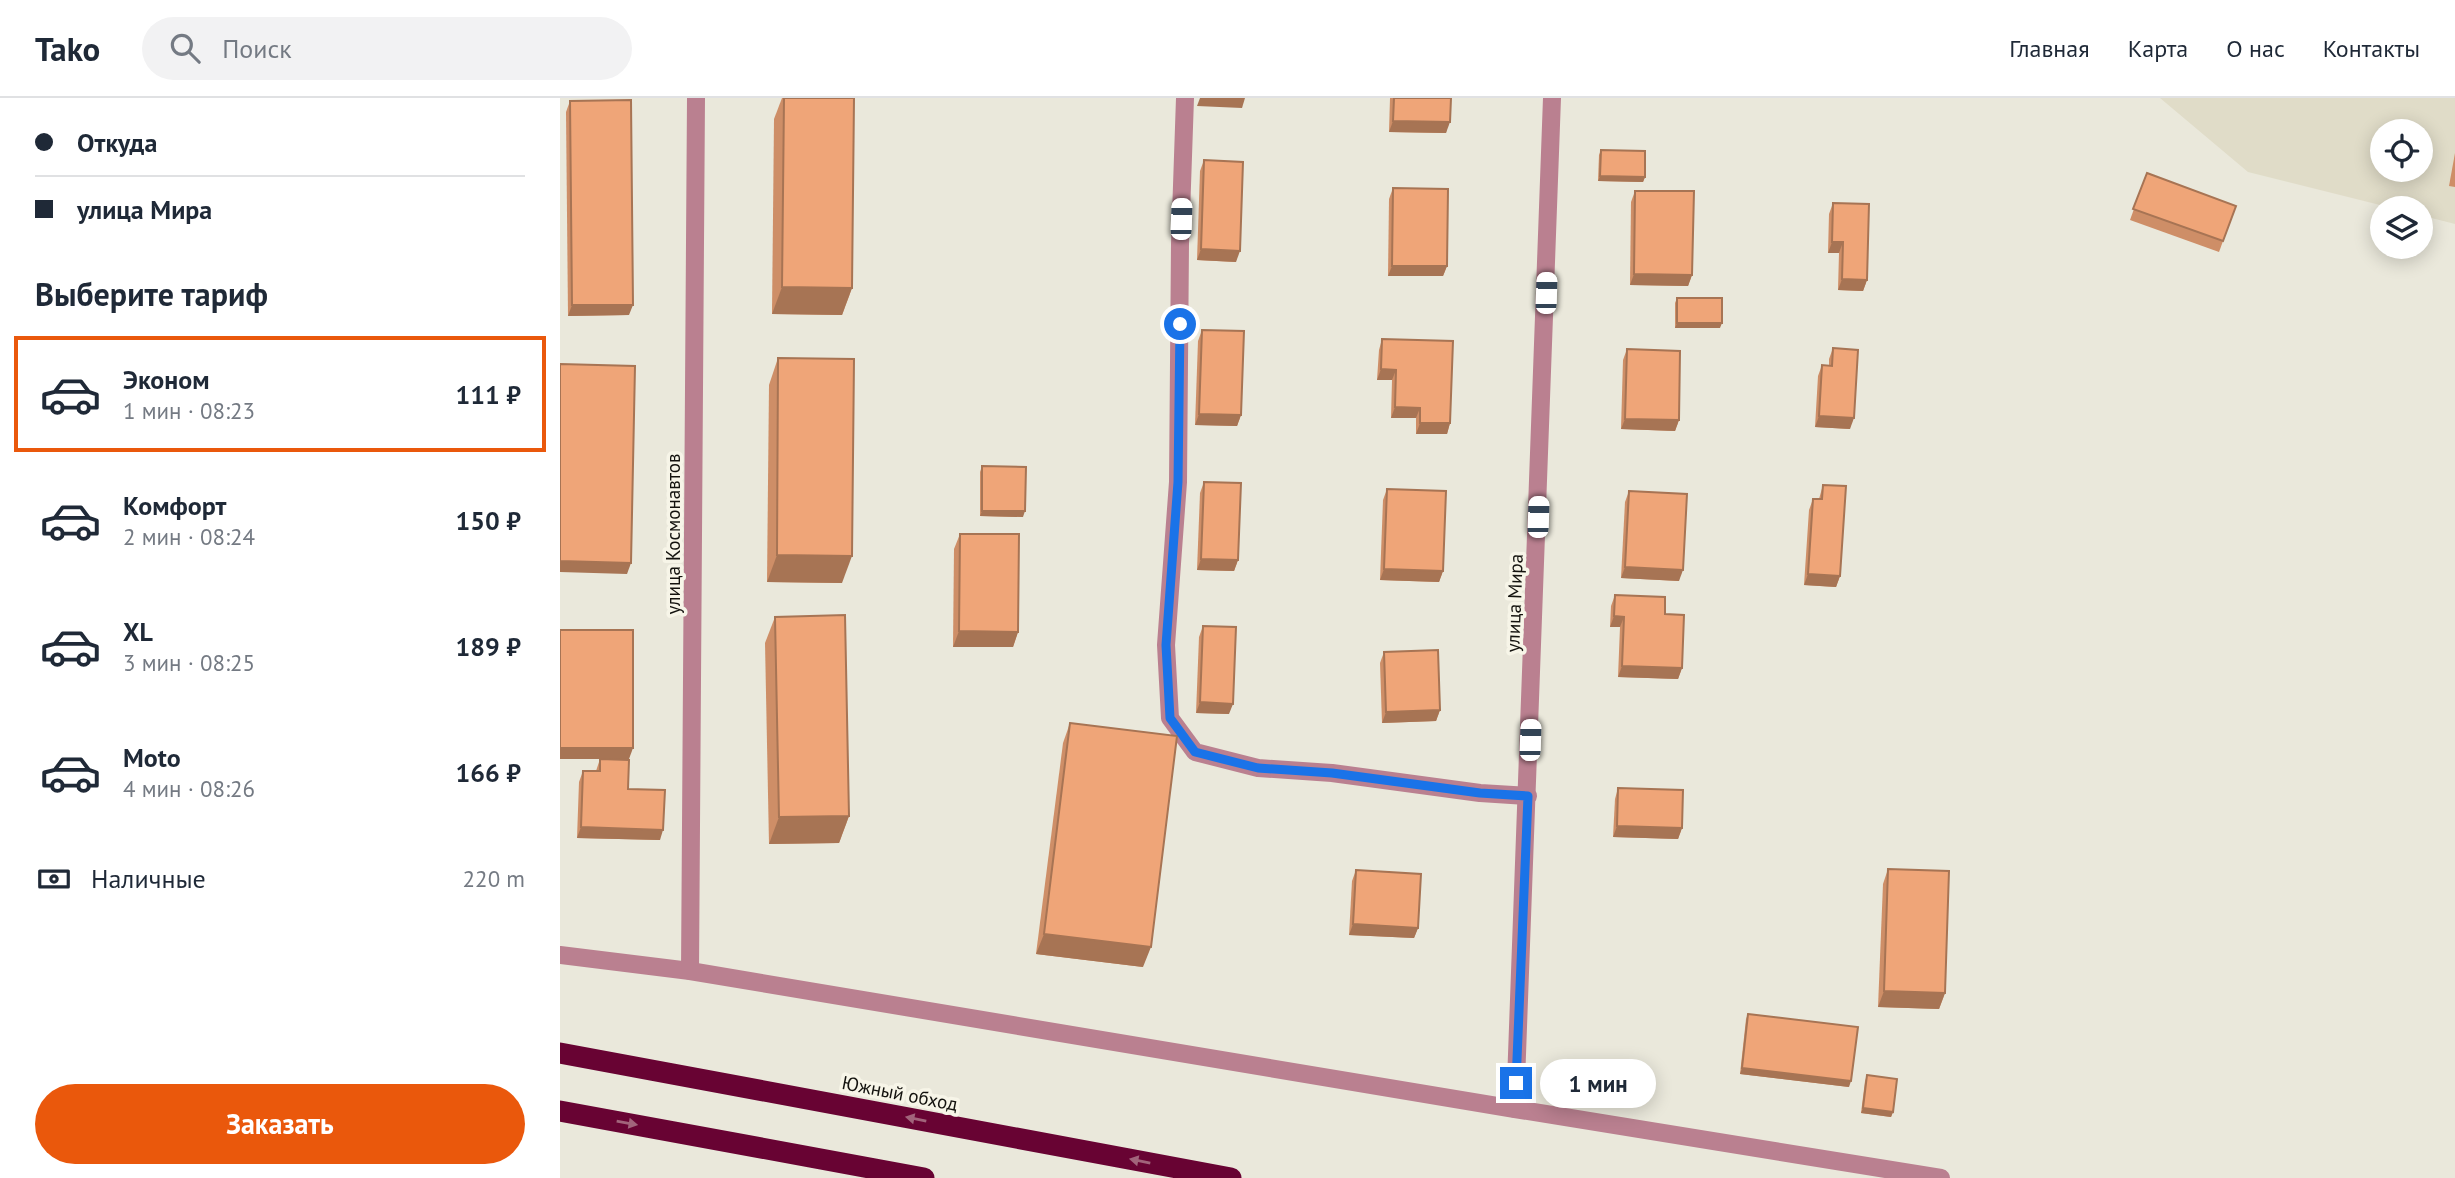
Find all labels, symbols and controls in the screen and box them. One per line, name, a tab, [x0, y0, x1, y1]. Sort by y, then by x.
search box	[142, 17, 632, 80]
text: Tako	[35, 27, 100, 70]
icon: search	[166, 29, 204, 67]
text: Поиск	[222, 32, 292, 65]
text: Главная	[2009, 33, 2090, 64]
text: Карта	[2128, 33, 2188, 64]
text: О нас	[2226, 33, 2285, 64]
text: Контакты	[2323, 33, 2420, 64]
map controls	[2370, 119, 2433, 259]
button: locate	[2370, 119, 2433, 182]
text: Откуда	[77, 126, 157, 159]
text: улица Мира	[77, 193, 212, 226]
button: layers	[2370, 196, 2433, 259]
car	[1170, 198, 1193, 240]
car	[1535, 272, 1558, 314]
text: Выберите тариф	[35, 273, 268, 315]
route start	[1164, 308, 1196, 340]
icon: car	[39, 363, 102, 426]
text: Эконом	[123, 363, 210, 396]
text: 111 ₽	[455, 378, 521, 411]
text: 1 мин · 08:23	[123, 396, 255, 425]
street label: улица Космонавтов	[661, 453, 685, 615]
icon: car	[39, 489, 102, 552]
text: Комфорт	[123, 489, 226, 522]
car	[1527, 496, 1550, 538]
text: 150 ₽	[455, 504, 521, 537]
text: 2 мин · 08:24	[123, 522, 255, 551]
street label: улица Мира	[1500, 553, 1528, 653]
icon: car	[39, 615, 102, 678]
text: XL	[123, 615, 153, 648]
text: 189 ₽	[455, 630, 521, 663]
text: 3 мин · 08:25	[123, 648, 255, 677]
car	[1519, 719, 1542, 761]
icon: car	[39, 741, 102, 804]
text: Moto	[123, 741, 181, 774]
text: 166 ₽	[455, 756, 521, 789]
text: 4 мин · 08:26	[123, 774, 255, 803]
icon: cash	[35, 860, 73, 898]
text: Наличные	[91, 862, 206, 895]
text: 220 m	[463, 864, 525, 893]
callout: 1 мин	[1541, 1058, 1656, 1108]
route end	[1500, 1067, 1532, 1099]
text: 1 мин	[1568, 1069, 1628, 1098]
street label: Южный обход	[840, 1070, 960, 1116]
button: Заказать	[35, 1084, 525, 1164]
one-way arrow	[905, 1114, 927, 1125]
one-way arrow	[616, 1118, 638, 1129]
one-way arrow	[1129, 1155, 1151, 1166]

